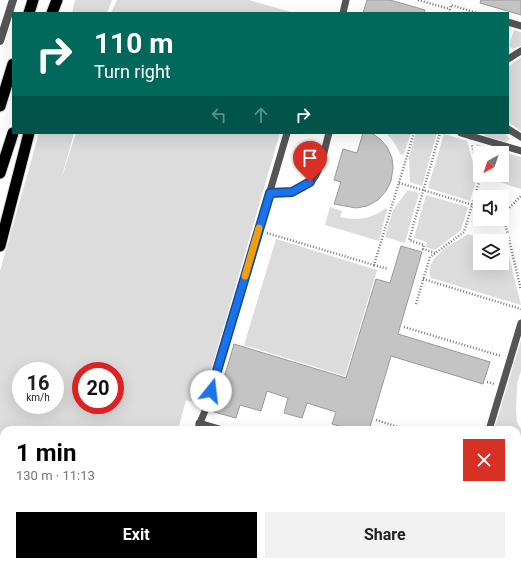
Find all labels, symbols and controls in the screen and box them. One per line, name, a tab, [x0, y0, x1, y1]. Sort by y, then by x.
text: 110 m	[94, 27, 173, 60]
icon: right	[28, 28, 80, 80]
text: Turn right	[94, 61, 171, 82]
icon: left	[208, 104, 230, 126]
icon: ahead	[250, 104, 272, 126]
icon: right	[292, 104, 314, 126]
pin	[293, 141, 327, 182]
north arrow	[473, 146, 509, 182]
map controls	[473, 146, 509, 270]
icon: arrive	[299, 147, 321, 169]
button: sound	[473, 190, 509, 226]
button: layers	[473, 234, 509, 270]
speed limit sign: 20	[72, 362, 124, 414]
position arrow	[190, 370, 232, 412]
text: 16	[27, 371, 49, 395]
text: km/h	[26, 392, 50, 403]
text: 1 min	[16, 439, 76, 467]
button: close	[463, 439, 505, 481]
text: 130 m · 11:13	[16, 468, 95, 483]
button: Exit	[16, 512, 257, 558]
button: Share	[265, 512, 505, 558]

